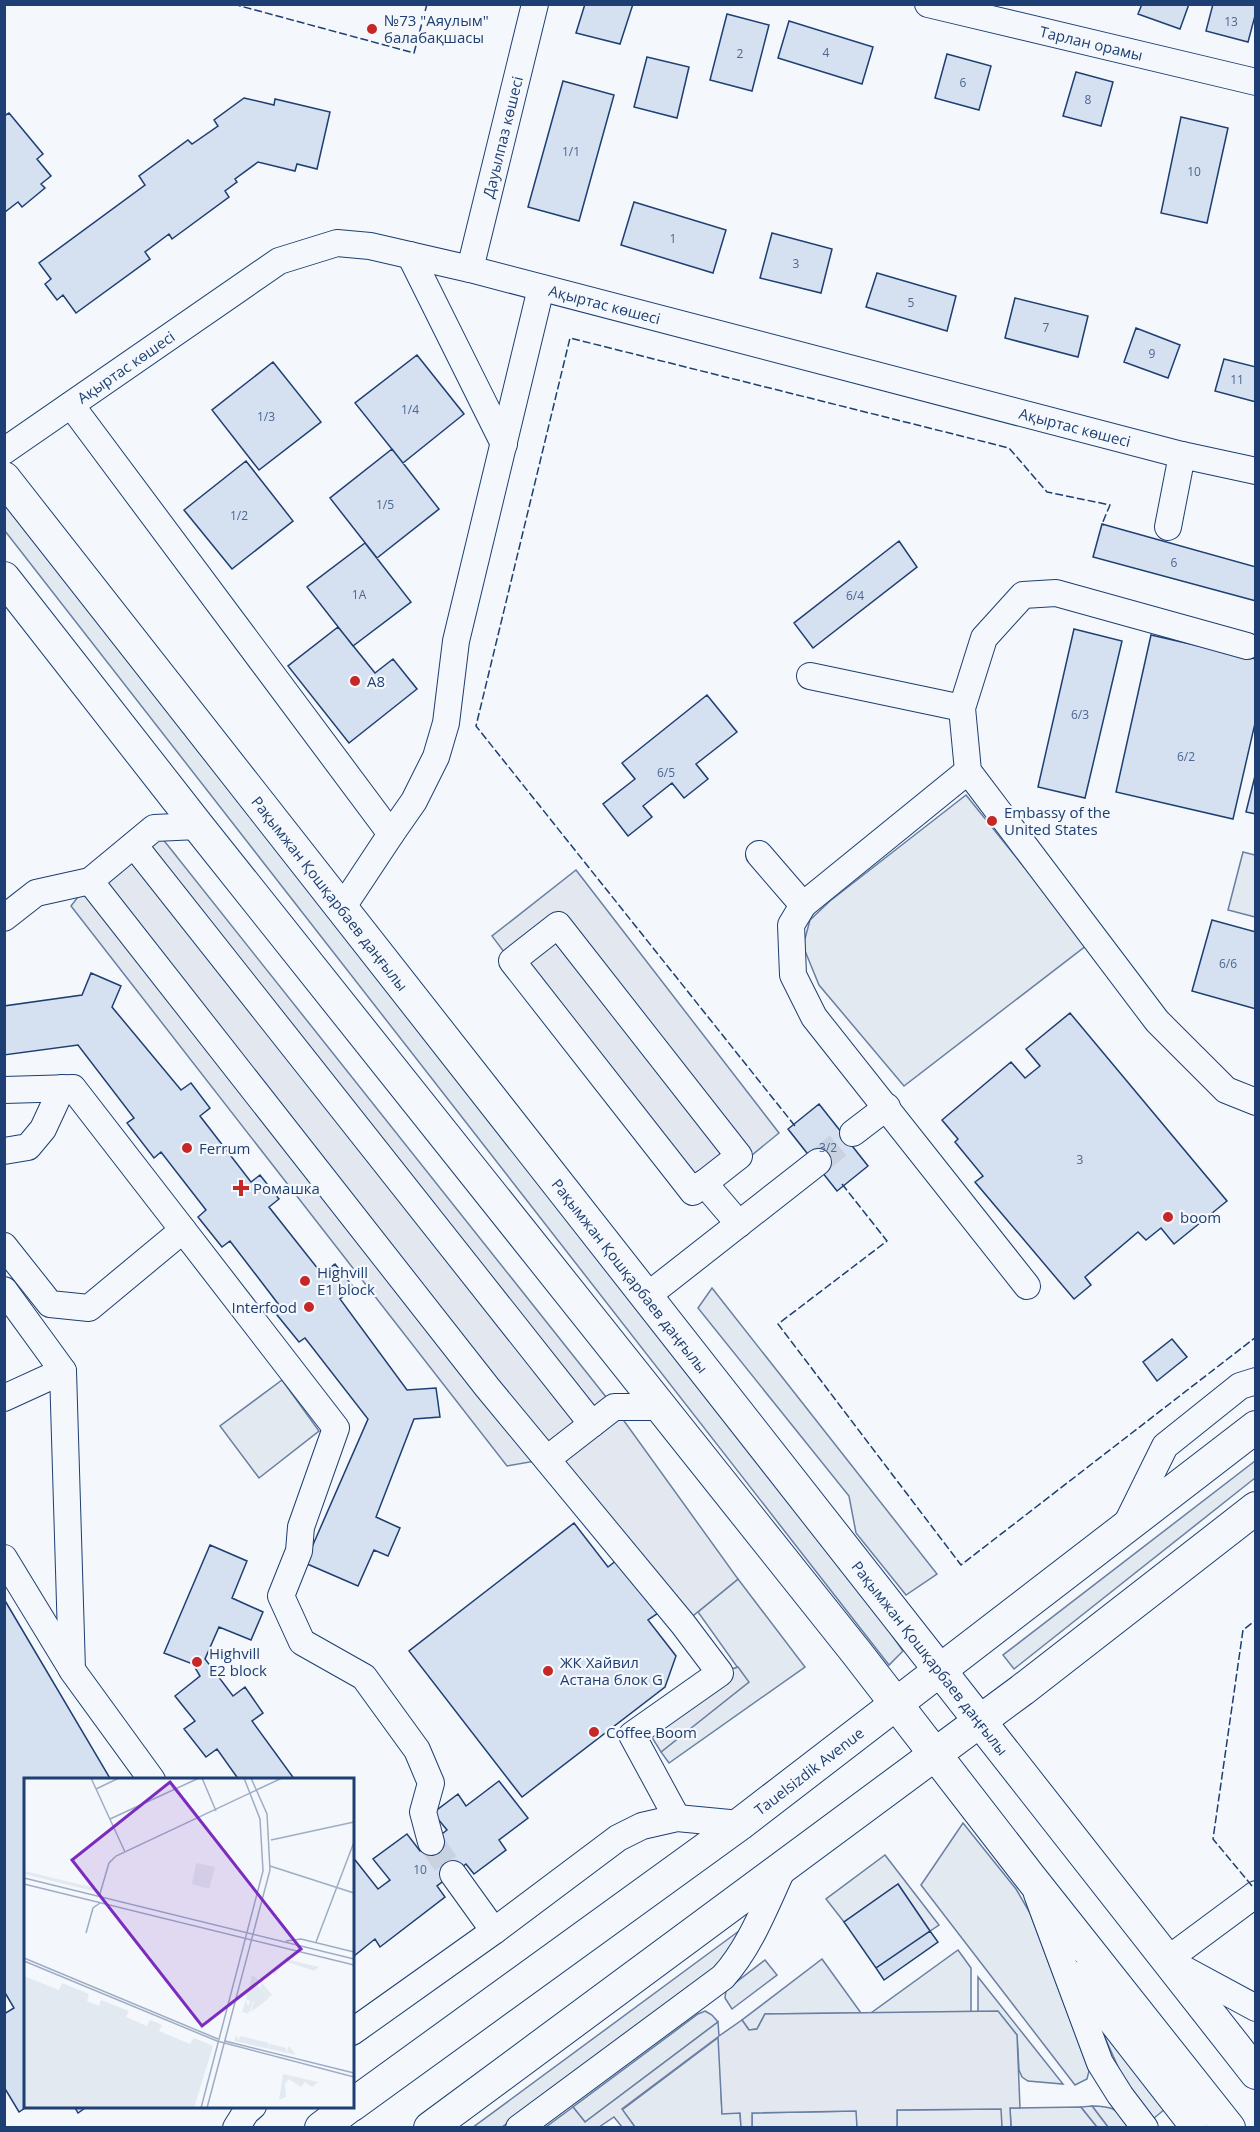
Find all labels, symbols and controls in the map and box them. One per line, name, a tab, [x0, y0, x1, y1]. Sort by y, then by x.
place label: №73 "Аяулым" балабақшасы	[384, 10, 489, 47]
house number: 13	[1224, 13, 1238, 30]
street label: Тарлан орамы	[1038, 21, 1145, 65]
marker: №73 "Аяулым" балабақшасы	[365, 22, 379, 36]
house number: 4	[823, 44, 830, 61]
house number: 2	[737, 45, 744, 62]
street label: Дауылпаз көшесі	[478, 74, 527, 200]
house number: 6	[960, 74, 967, 91]
house number: 8	[1085, 91, 1092, 108]
house number: 1/1	[562, 143, 580, 160]
house number: 10	[1187, 163, 1201, 180]
house number: 1	[670, 230, 676, 247]
house number: 3	[793, 255, 800, 272]
street label: Ақыртас көшесі	[547, 280, 663, 328]
house number: 5	[908, 294, 915, 311]
house number: 7	[1043, 319, 1050, 336]
street label: Ақыртас көшесі	[73, 326, 179, 408]
house number: 9	[1149, 345, 1156, 362]
house number: 11	[1230, 371, 1244, 388]
house number: 1/4	[401, 401, 419, 418]
street label: Ақыртас көшесі	[1017, 403, 1133, 451]
house number: 1/3	[257, 408, 275, 425]
house number: 1/5	[376, 496, 394, 513]
house number: 1/2	[230, 507, 248, 524]
house number: 6	[1171, 554, 1178, 571]
house number: 1А	[352, 586, 367, 603]
house number: 6/4	[846, 587, 864, 604]
place label: А8	[367, 671, 385, 691]
marker: А8	[348, 674, 362, 688]
house number: 6/3	[1071, 706, 1089, 723]
house number: 6/2	[1177, 748, 1195, 765]
house number: 6/5	[657, 764, 675, 781]
street label: Рақымжан Қошқарбаев даңғылы	[247, 792, 413, 995]
place label: Embassy of the United States	[1004, 802, 1110, 839]
marker: Embassy of the United States	[985, 814, 999, 828]
house number: 6/6	[1219, 955, 1237, 972]
place label: Ferrum	[199, 1138, 251, 1158]
house number: 3/2	[819, 1139, 837, 1156]
marker: Ferrum	[180, 1141, 194, 1155]
house number: 3	[1077, 1151, 1084, 1168]
street label: Рақымжан Қошқарбаев даңғылы	[548, 1174, 713, 1377]
place label: Ромашка	[253, 1178, 320, 1198]
marker: Ромашка	[234, 1181, 248, 1195]
place label: boom	[1180, 1207, 1221, 1227]
marker: boom	[1161, 1210, 1175, 1224]
place label: Highvill E1 block	[317, 1262, 375, 1299]
marker: Highvill E1 block	[298, 1274, 312, 1288]
place label: Interfood	[231, 1297, 297, 1317]
marker: Interfood	[302, 1300, 316, 1314]
street label: Рақымжан Қошқарбаев даңғылы	[848, 1557, 1013, 1759]
place label: Highvill E2 block	[209, 1643, 267, 1680]
place label: ЖК Хайвил Астана блок G	[560, 1652, 663, 1689]
marker: Highvill E2 block	[190, 1655, 204, 1669]
marker: ЖК Хайвил Астана блок G	[541, 1664, 555, 1678]
place label: Coffee Boom	[606, 1722, 697, 1742]
street label: Tauelsizdik Avenue	[750, 1722, 868, 1819]
marker: Coffee Boom	[587, 1725, 601, 1739]
inset map	[24, 1778, 354, 2108]
house number: 10	[413, 1861, 427, 1878]

